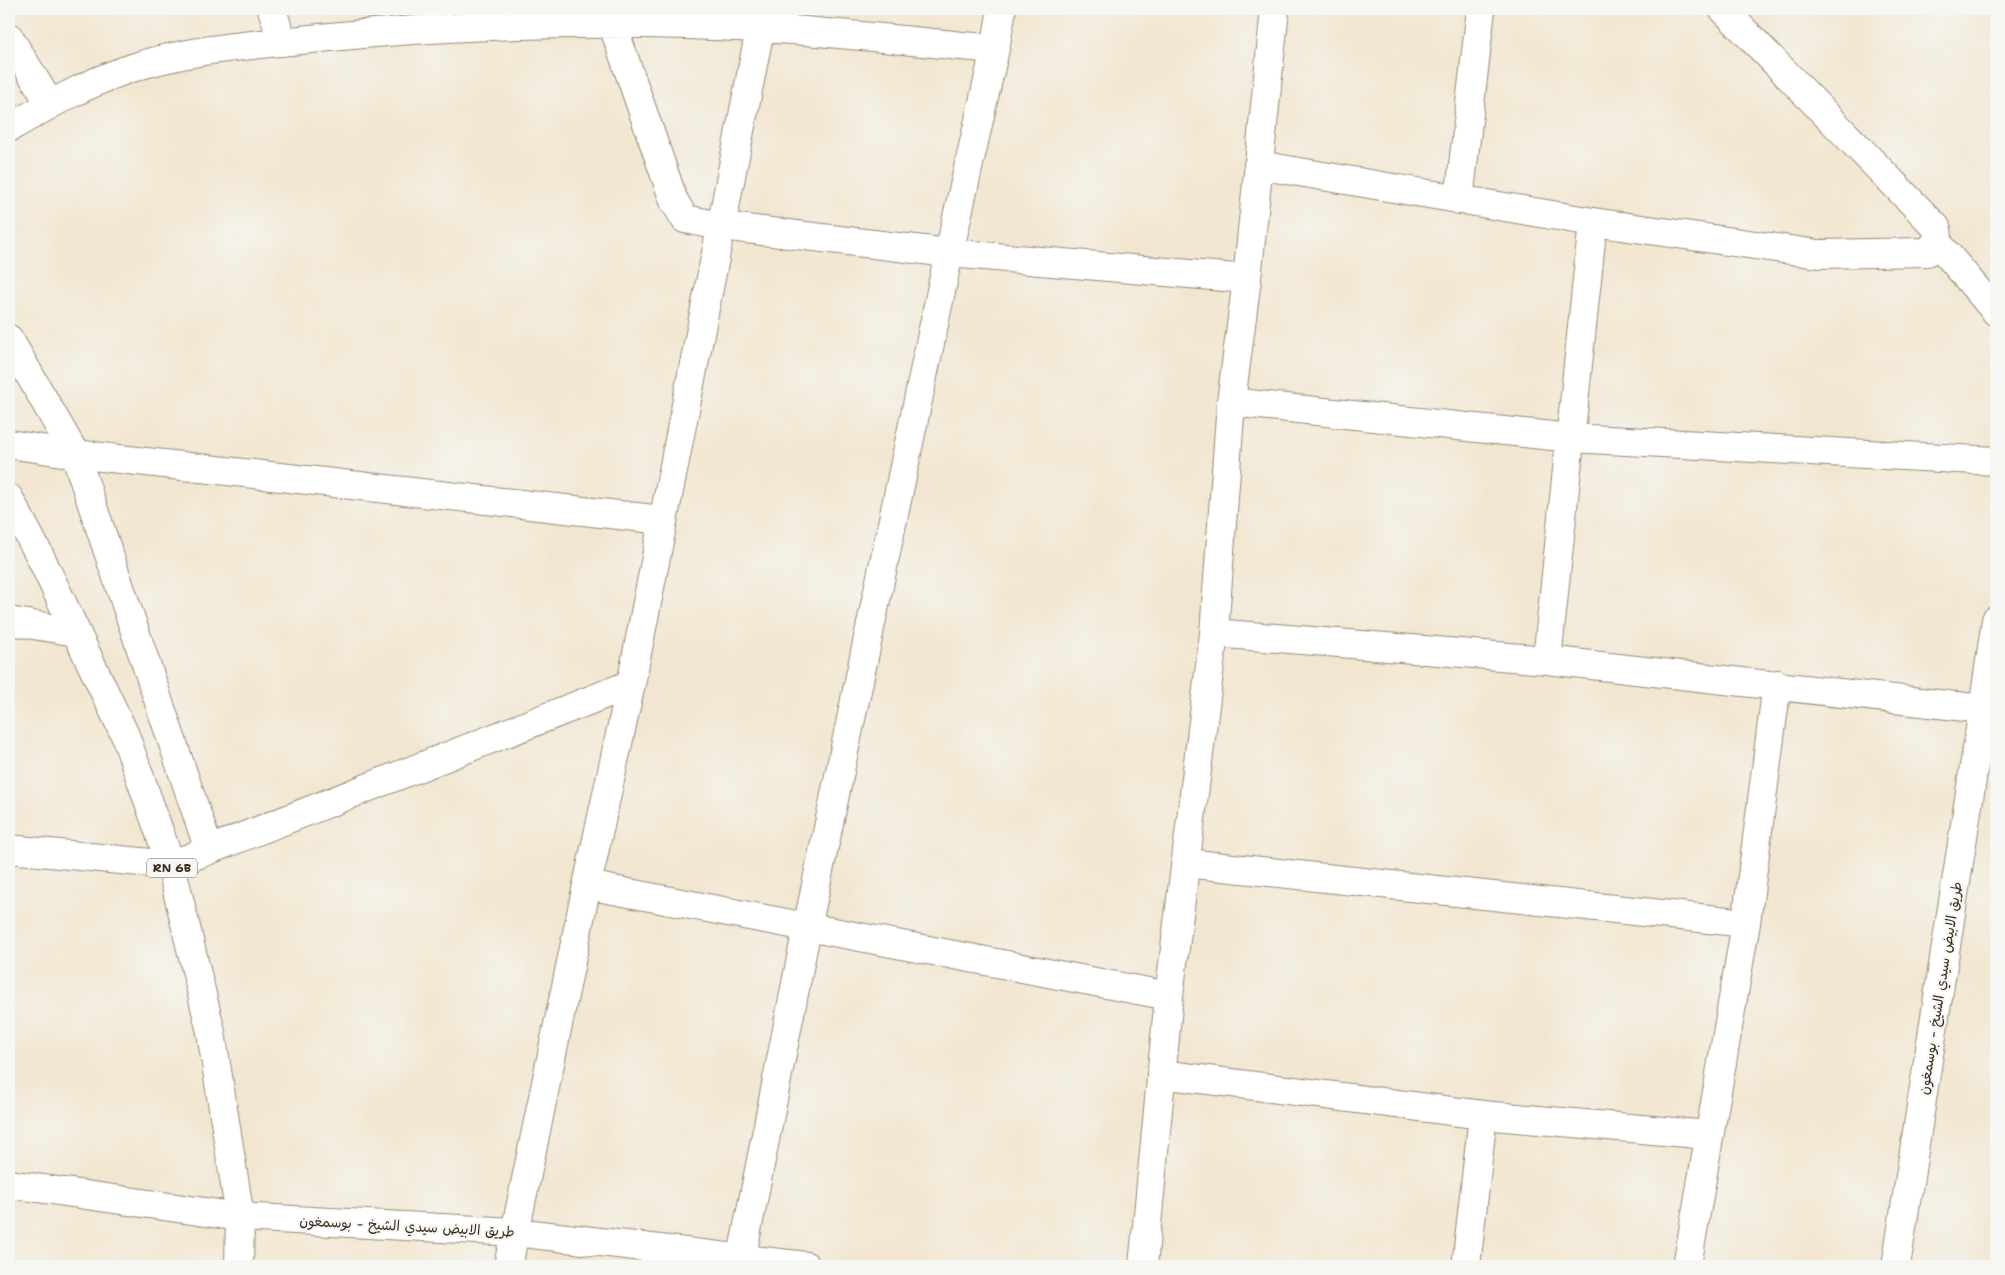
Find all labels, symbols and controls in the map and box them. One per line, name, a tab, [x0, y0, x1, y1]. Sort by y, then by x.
road number: RN 6B	[147, 858, 197, 878]
street label: طريق الابيض سيدي الشيخ - بوسمغون	[1914, 880, 1968, 1096]
street label: طريق الابيض سيدي الشيخ - بوسمغون	[299, 1211, 515, 1243]

